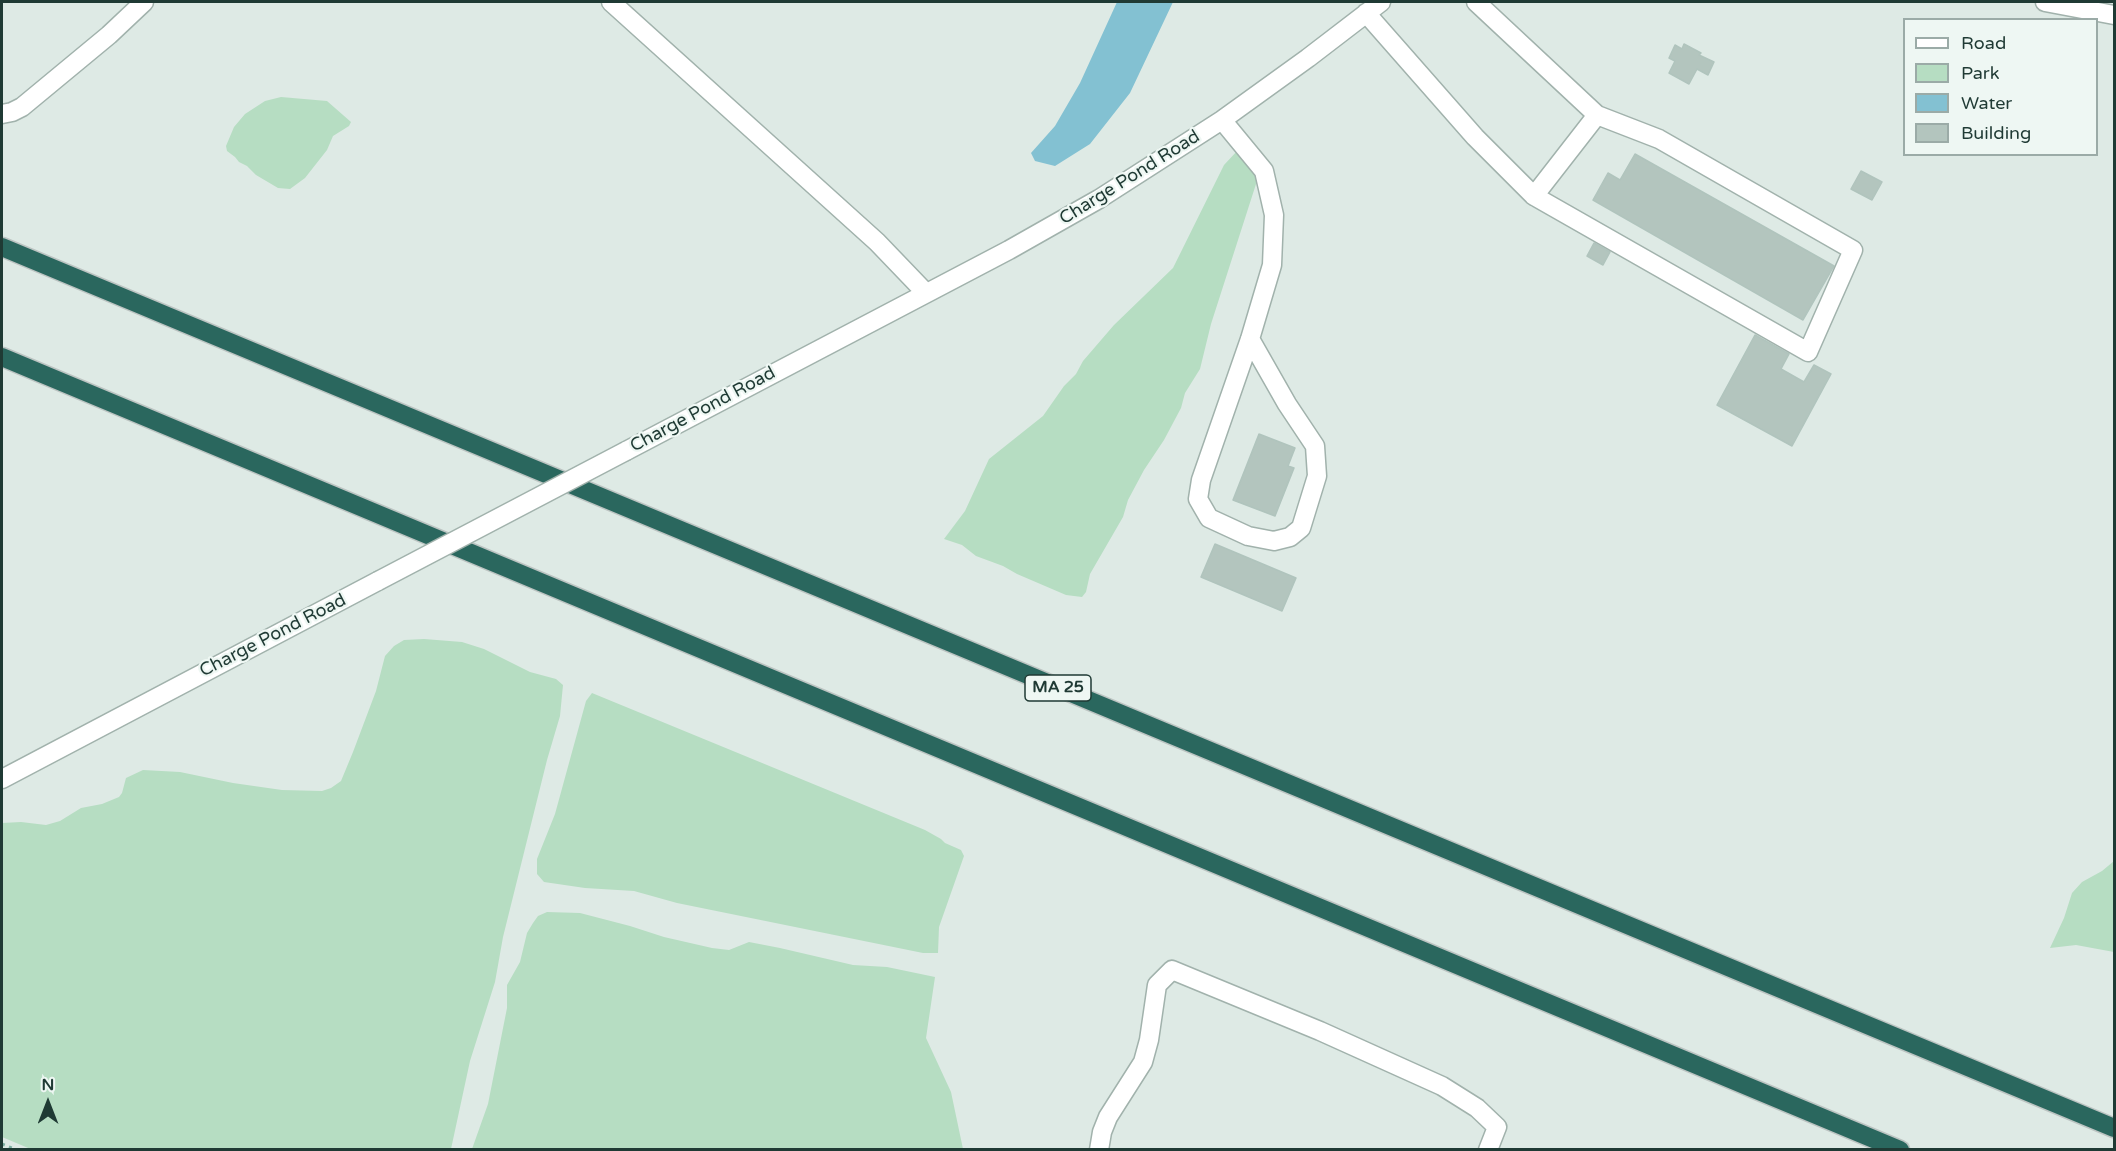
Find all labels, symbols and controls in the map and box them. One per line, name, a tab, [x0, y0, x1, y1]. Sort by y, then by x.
legend	[1903, 18, 2098, 156]
text: Road	[1961, 32, 2006, 54]
text: Park	[1961, 62, 1999, 84]
text: Water	[1961, 92, 2012, 114]
text: Building	[1961, 122, 2031, 144]
street label: Charge Pond Road	[1056, 126, 1204, 230]
street label: Charge Pond Road	[627, 363, 779, 457]
street label: Charge Pond Road	[196, 590, 350, 682]
road number: MA 25	[1025, 675, 1091, 701]
north arrow	[18, 1073, 78, 1133]
text: N	[42, 1075, 54, 1095]

